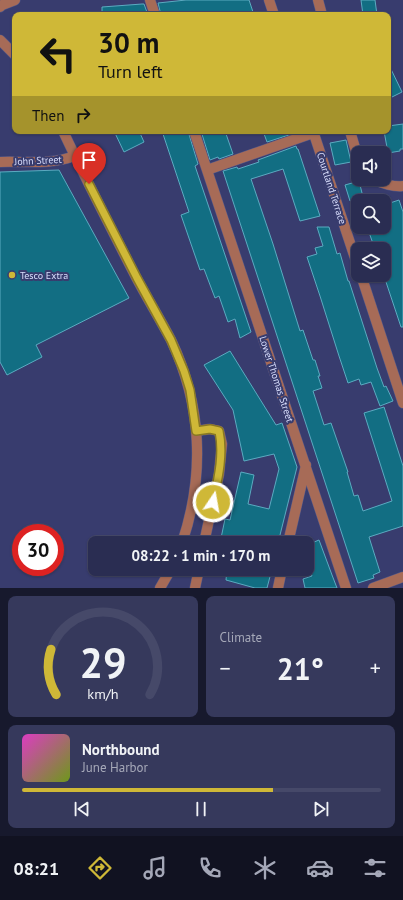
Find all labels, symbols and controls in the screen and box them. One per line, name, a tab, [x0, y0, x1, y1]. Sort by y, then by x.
text: 30 m	[98, 24, 159, 61]
icon: left	[32, 28, 84, 80]
text: Turn left	[98, 60, 163, 83]
icon: right	[72, 104, 94, 126]
text: Then	[32, 106, 64, 125]
pin	[72, 143, 106, 184]
map controls	[351, 146, 391, 282]
button: sound	[351, 146, 391, 186]
icon: arrive	[78, 149, 100, 171]
street label: Courtland Terrace	[314, 151, 349, 226]
street label: John Street	[13, 153, 63, 168]
button: search	[351, 194, 391, 234]
button: layers	[351, 242, 391, 282]
place label: Tesco Extra	[20, 269, 68, 282]
marker: Tesco Extra	[7, 270, 17, 280]
street label: Lower Thomas Street	[256, 334, 297, 424]
position arrow	[192, 481, 234, 523]
speed limit sign: 30	[12, 524, 64, 576]
text: 08:22 · 1 min · 170 m	[132, 546, 270, 565]
text: Climate	[220, 629, 262, 646]
text: 29	[79, 635, 126, 688]
text: 21°	[277, 649, 324, 688]
text: −	[220, 654, 231, 682]
text: +	[370, 654, 381, 682]
text: km/h	[87, 683, 118, 702]
text: Northbound	[82, 740, 159, 759]
text: June Harbor	[82, 759, 148, 776]
icon: previous	[71, 798, 93, 820]
icon: pause	[190, 798, 212, 820]
icon: next	[310, 798, 332, 820]
icon: directions	[86, 854, 114, 882]
icon: music	[141, 854, 169, 882]
icon: phone	[196, 854, 224, 882]
icon: climate	[251, 854, 279, 882]
icon: car	[306, 854, 334, 882]
icon: filters	[361, 854, 389, 882]
text: 08:21	[14, 857, 59, 880]

